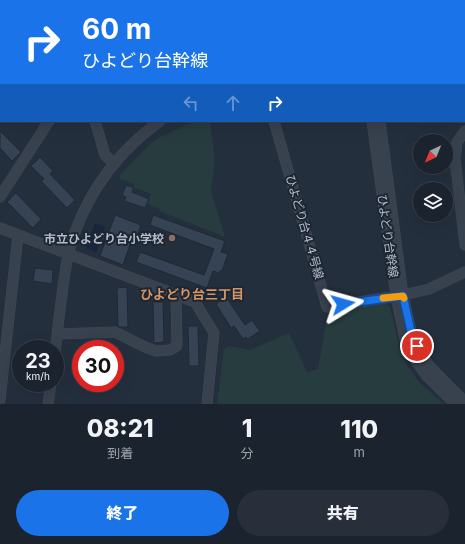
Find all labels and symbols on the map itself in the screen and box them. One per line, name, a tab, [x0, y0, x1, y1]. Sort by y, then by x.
north arrow	[413, 134, 453, 174]
street label: ひよどり台４４号線	[283, 173, 327, 281]
street label: ひよどり台幹線	[375, 193, 401, 279]
place label: 市立ひよどり台小学校	[44, 231, 164, 246]
marker: 市立ひよどり台小学校	[167, 233, 177, 243]
position arrow	[322, 283, 364, 325]
district label: ひよどり台三丁目	[140, 286, 244, 302]
pin	[400, 329, 434, 363]
speed limit sign: 30	[72, 340, 124, 392]

